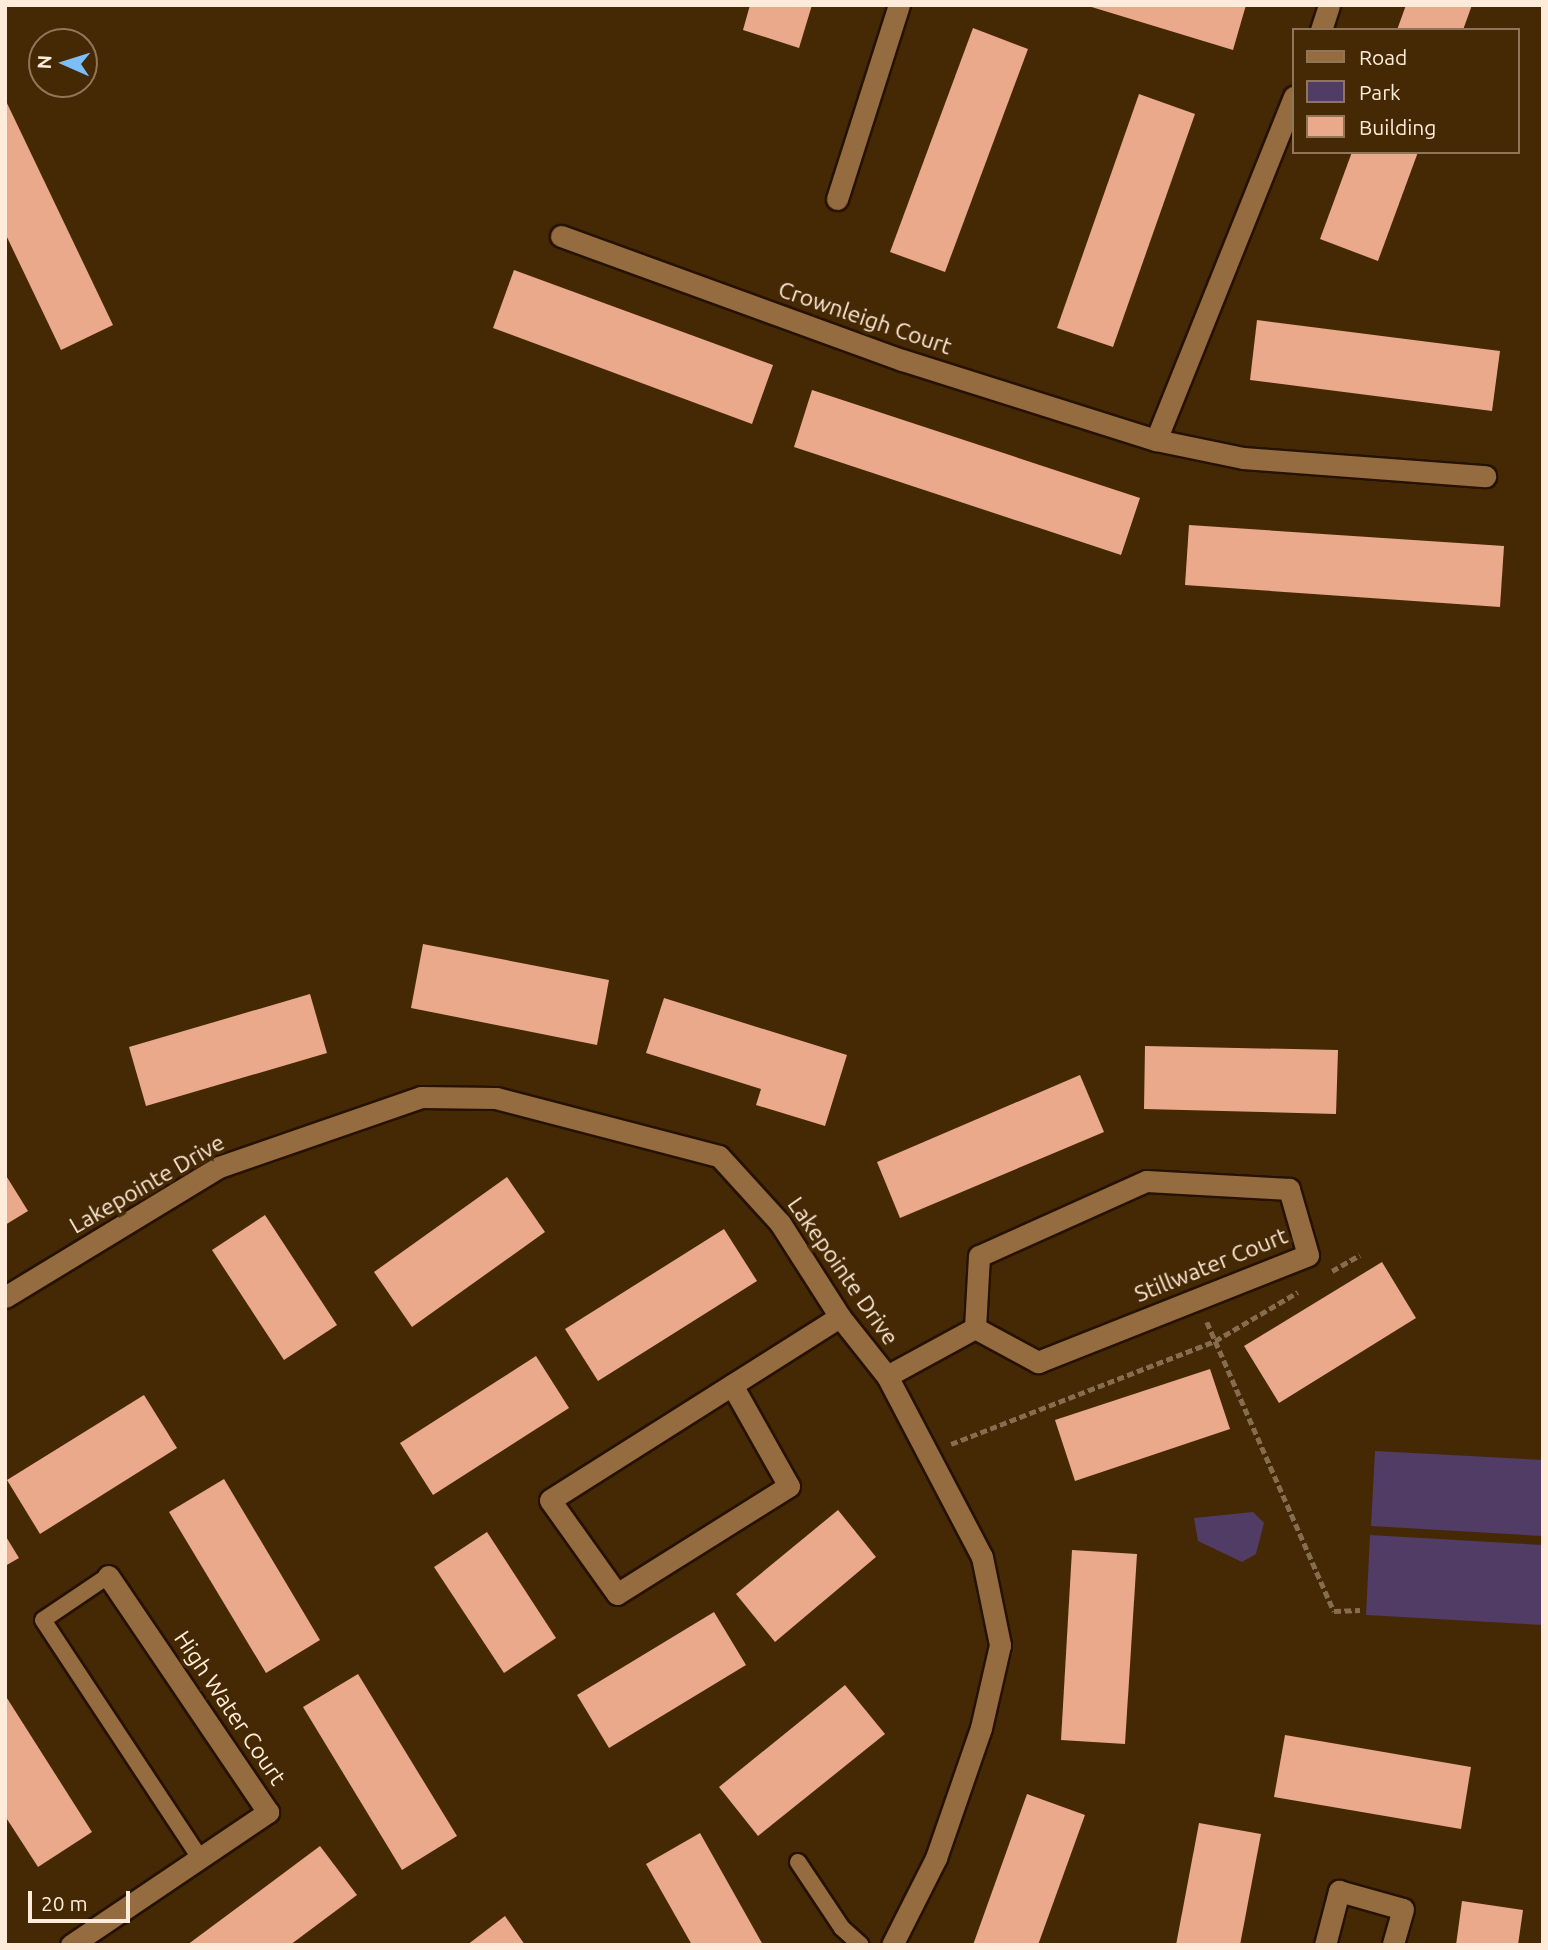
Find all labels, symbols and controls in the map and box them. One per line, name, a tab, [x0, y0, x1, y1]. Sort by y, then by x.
north arrow	[28, 28, 98, 98]
legend	[1292, 28, 1520, 154]
text: Road	[1359, 45, 1407, 69]
text: N	[33, 54, 55, 70]
text: Park	[1359, 80, 1401, 104]
text: Building	[1359, 115, 1436, 139]
street label: Crownleigh Court	[775, 275, 955, 361]
street label: Lakepointe Drive	[65, 1128, 229, 1240]
street label: Lakepointe Drive	[782, 1192, 904, 1350]
street label: Stillwater Court	[1131, 1222, 1291, 1308]
street label: High Water Court	[168, 1626, 292, 1790]
scale bar	[32, 1876, 133, 1920]
text: 20 m	[41, 1891, 88, 1915]

